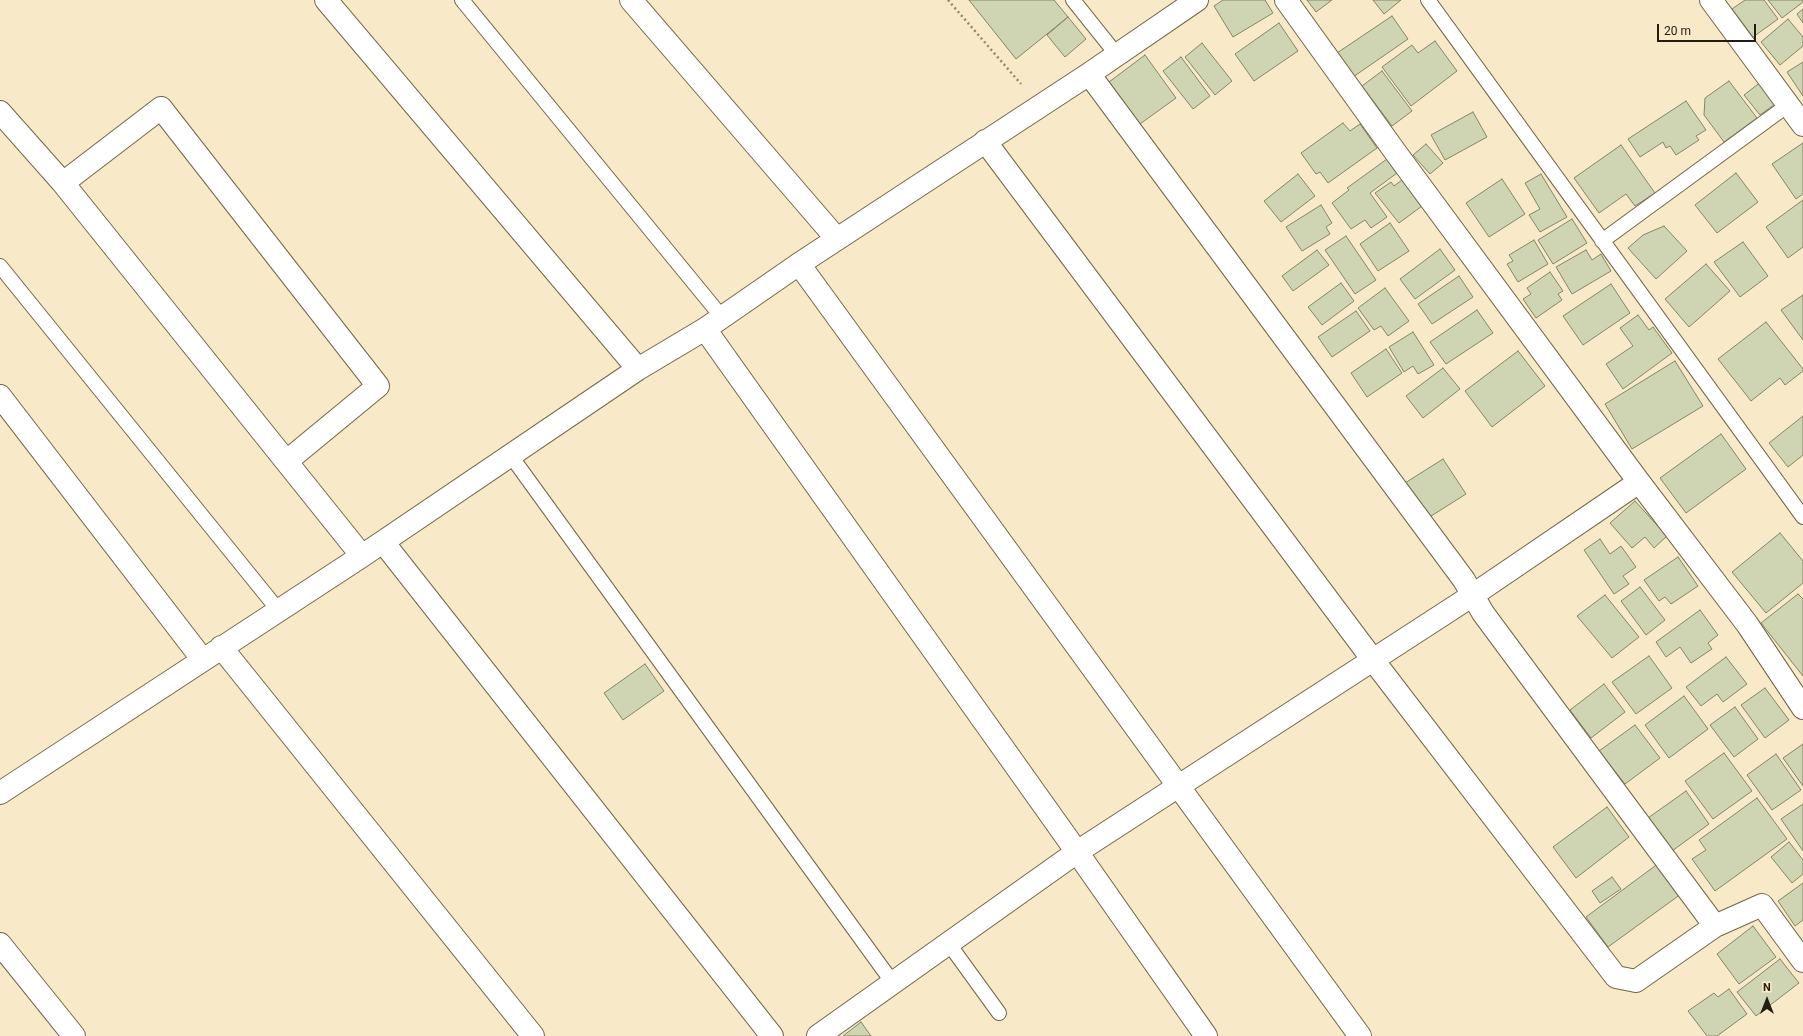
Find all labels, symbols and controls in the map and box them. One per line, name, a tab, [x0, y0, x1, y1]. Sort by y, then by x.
scale bar	[1659, 16, 1758, 42]
text: 20 m	[1664, 24, 1691, 38]
north arrow	[1747, 980, 1787, 1020]
text: N	[1763, 981, 1771, 994]

